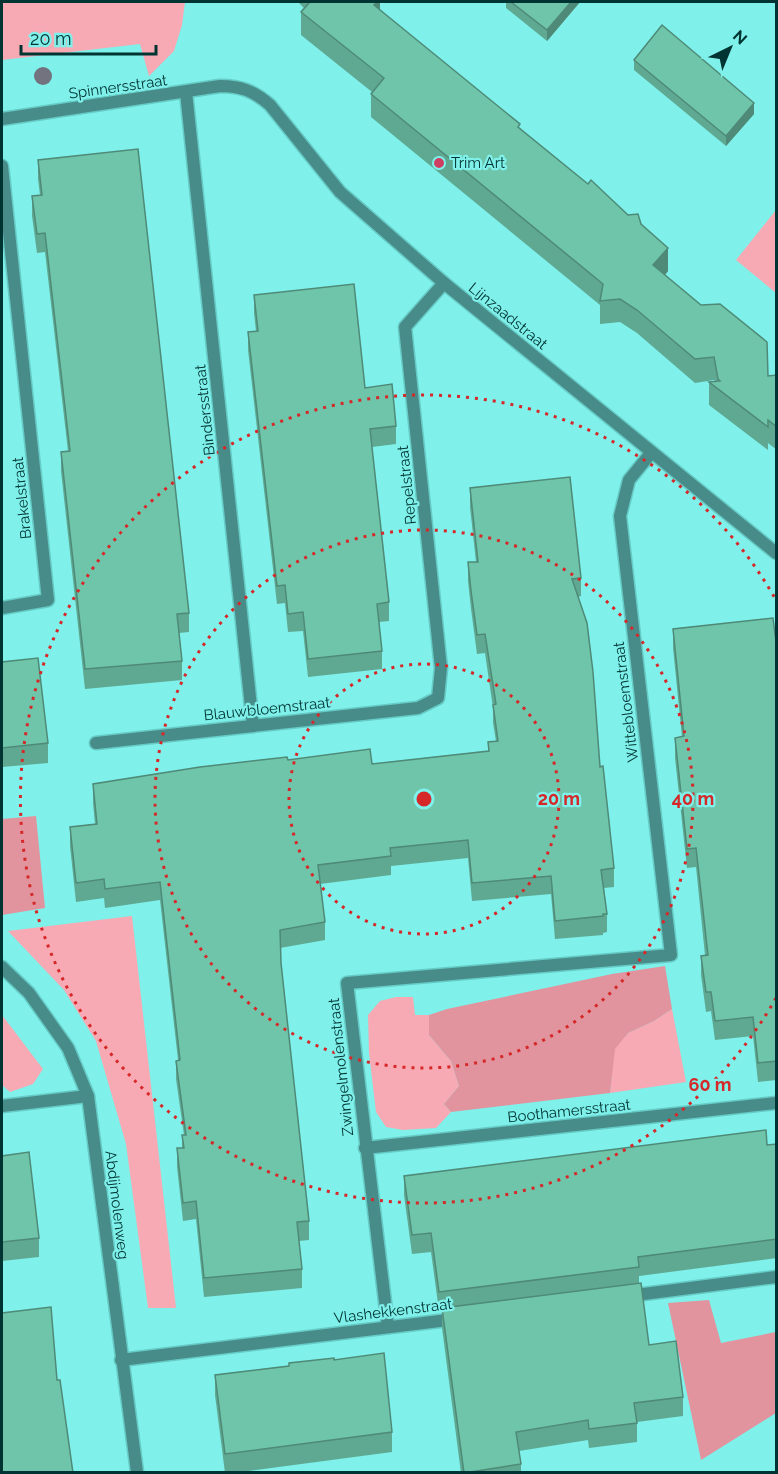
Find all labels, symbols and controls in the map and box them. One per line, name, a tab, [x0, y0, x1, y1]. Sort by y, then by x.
scale bar	[21, 18, 156, 56]
north arrow	[700, 18, 760, 78]
text: N	[729, 26, 751, 49]
text: 20 m	[30, 28, 72, 49]
street label: Spinnersstraat	[68, 71, 168, 103]
place label: Trim Art	[451, 154, 505, 172]
marker: Trim Art	[432, 156, 446, 170]
street label: Lijnzaadstraat	[465, 279, 551, 353]
street label: Bindersstraat	[191, 364, 219, 456]
street label: Repelstraat	[394, 445, 420, 525]
street label: Brakelstraat	[9, 456, 35, 540]
street label: Wittebloemstraat	[610, 641, 642, 763]
street label: Blauwbloemstraat	[203, 693, 331, 725]
text: 20 m	[538, 788, 580, 809]
text: 40 m	[672, 788, 714, 809]
centre of rings	[414, 789, 434, 809]
street label: Zwingelmolenstraat	[325, 997, 357, 1137]
text: 60 m	[688, 1074, 732, 1095]
street label: Boothamersstraat	[507, 1096, 631, 1126]
street label: Abdijmolenweg	[101, 1150, 133, 1260]
street label: Vlashekkenstraat	[333, 1295, 453, 1327]

